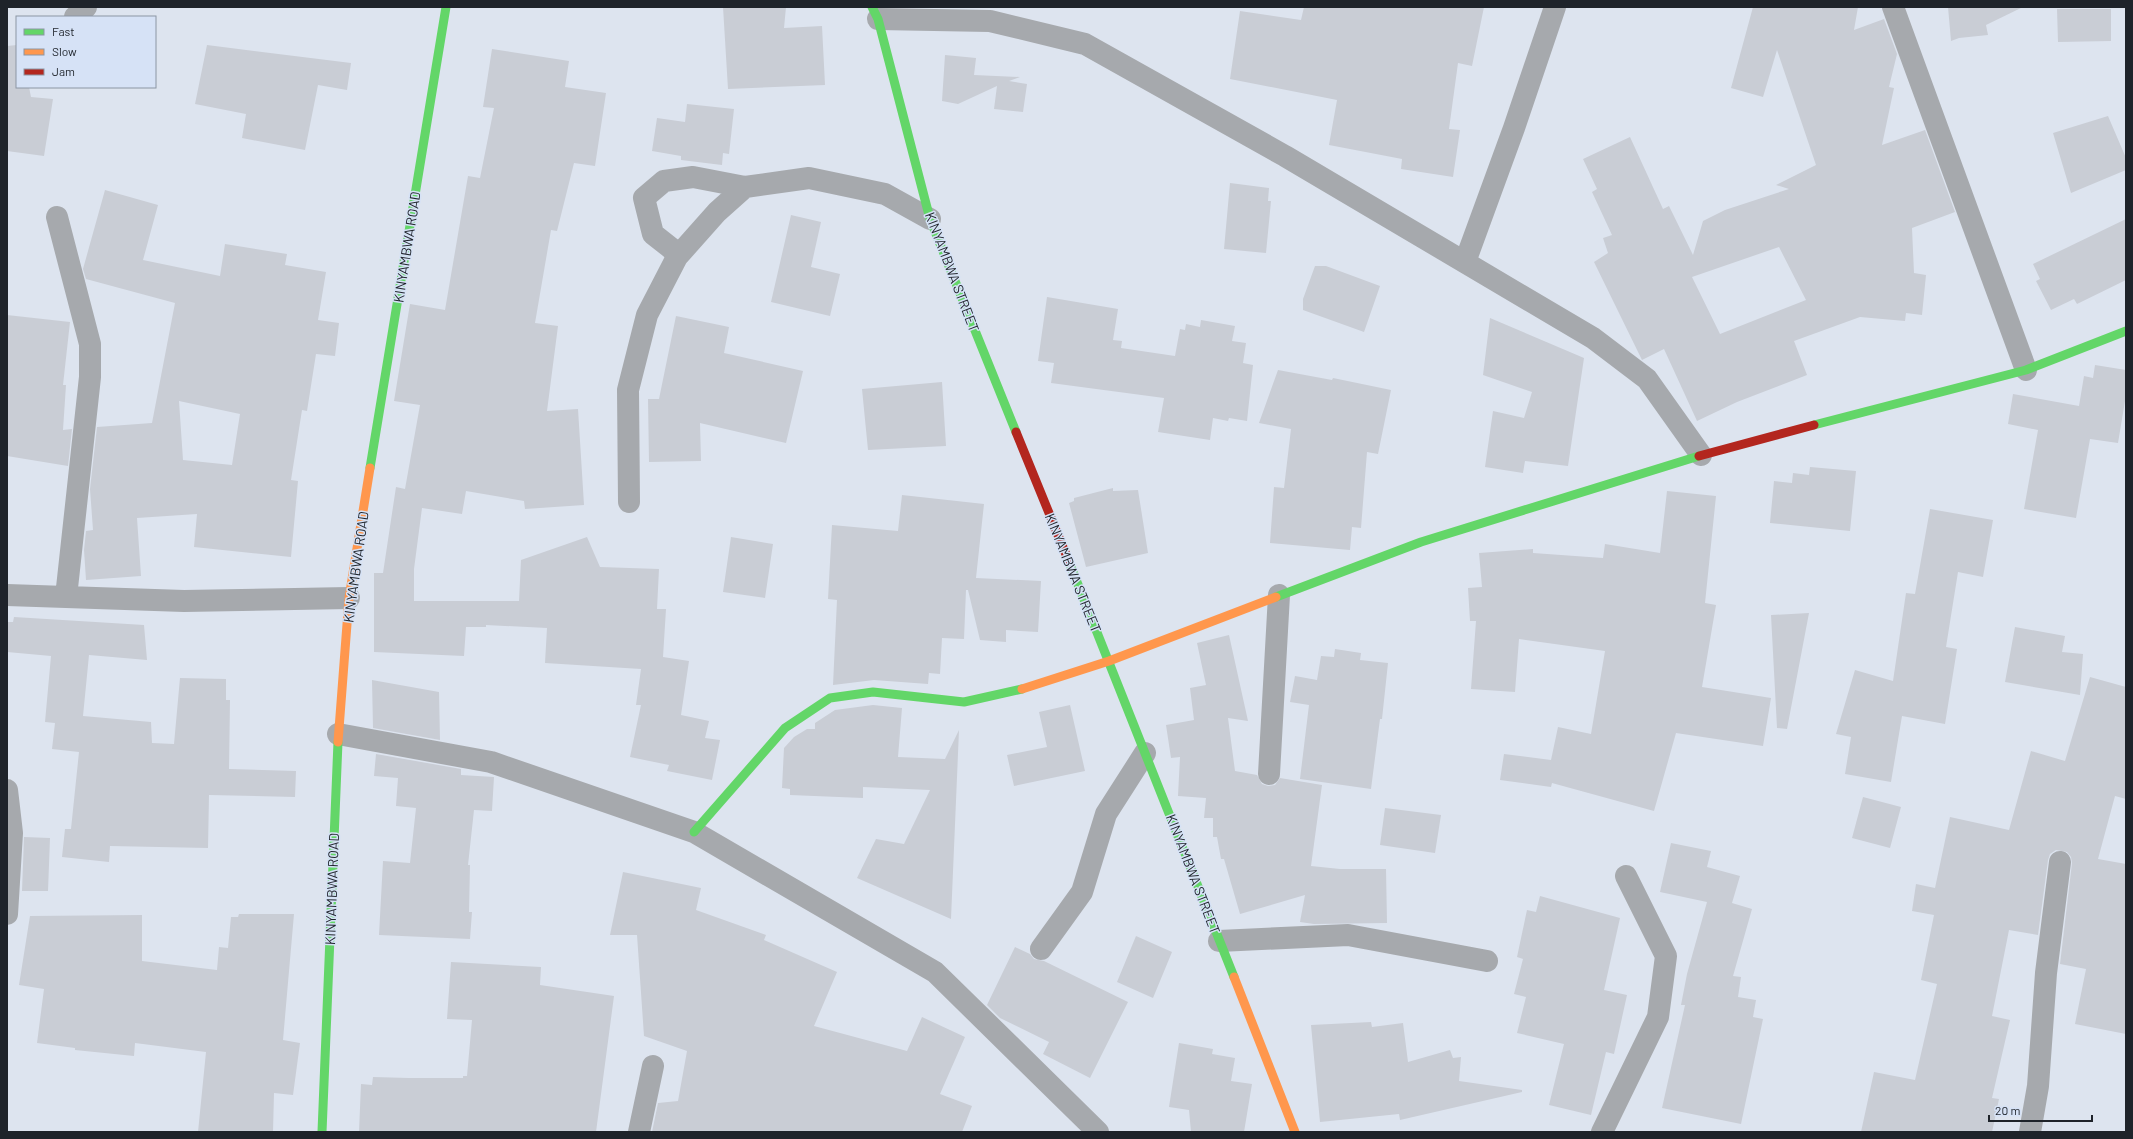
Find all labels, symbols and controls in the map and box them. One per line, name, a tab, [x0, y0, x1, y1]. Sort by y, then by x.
legend	[16, 16, 156, 88]
text: Fast	[52, 24, 75, 38]
text: Slow	[52, 44, 77, 58]
text: Jam	[52, 64, 75, 78]
street label: KINYAMBWA ROAD	[389, 190, 424, 304]
street label: KINYAMBWA STREET	[922, 209, 983, 334]
street label: KINYAMBWA ROAD	[339, 510, 372, 624]
street label: KINYAMBWA STREET	[1042, 511, 1105, 635]
street label: KINYAMBWA STREET	[1163, 811, 1224, 936]
street label: KINYAMBWA ROAD	[321, 833, 342, 945]
scale bar	[1989, 1097, 2092, 1123]
text: 20 m	[1995, 1103, 2021, 1117]

